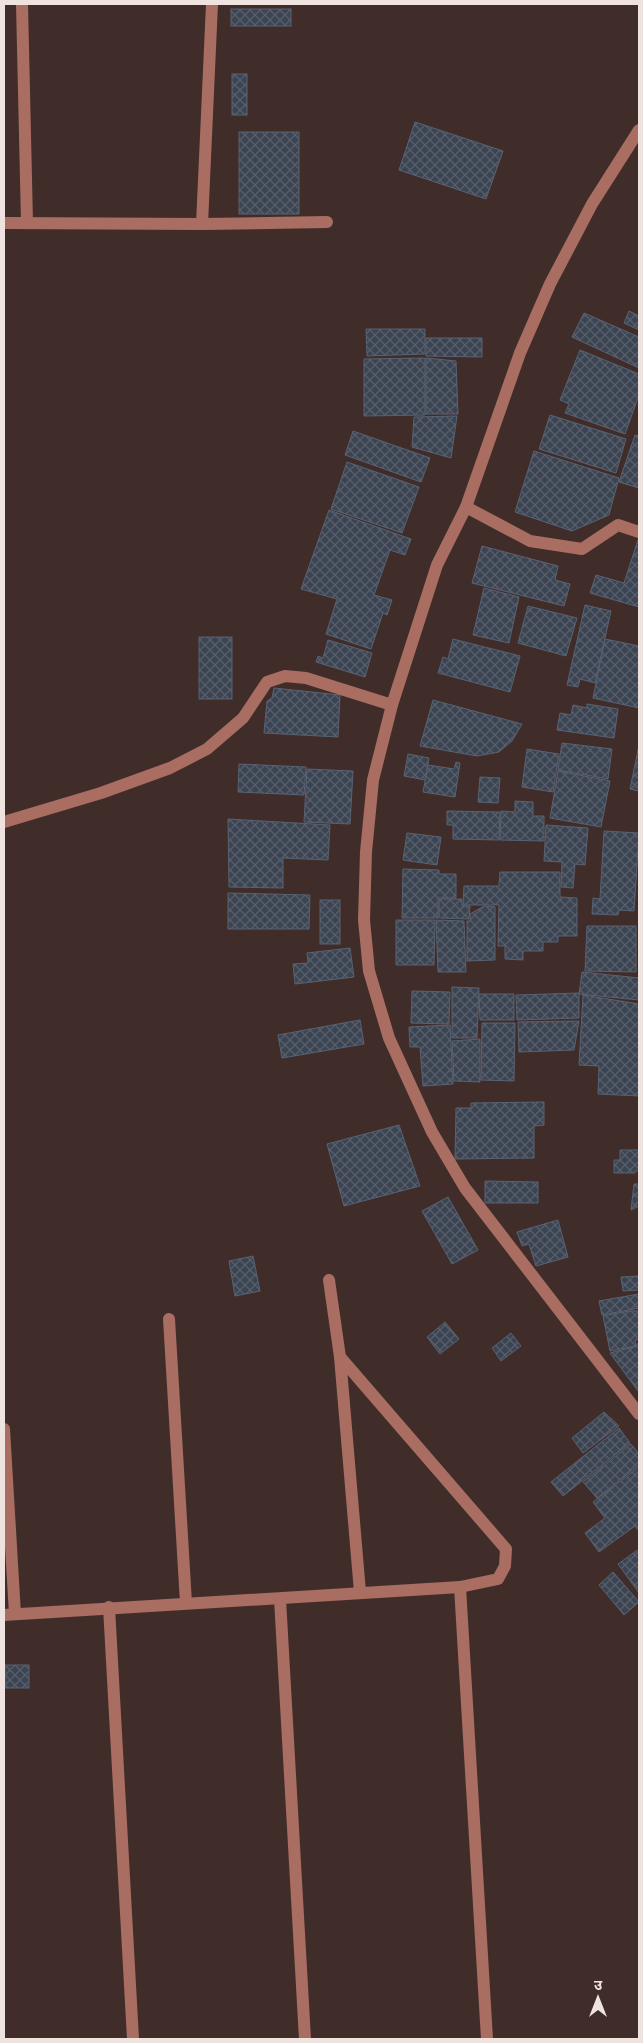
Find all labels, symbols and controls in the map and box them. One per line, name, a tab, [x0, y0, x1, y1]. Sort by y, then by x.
north arrow	[573, 1973, 623, 2023]
text: उ	[594, 1976, 603, 1994]

